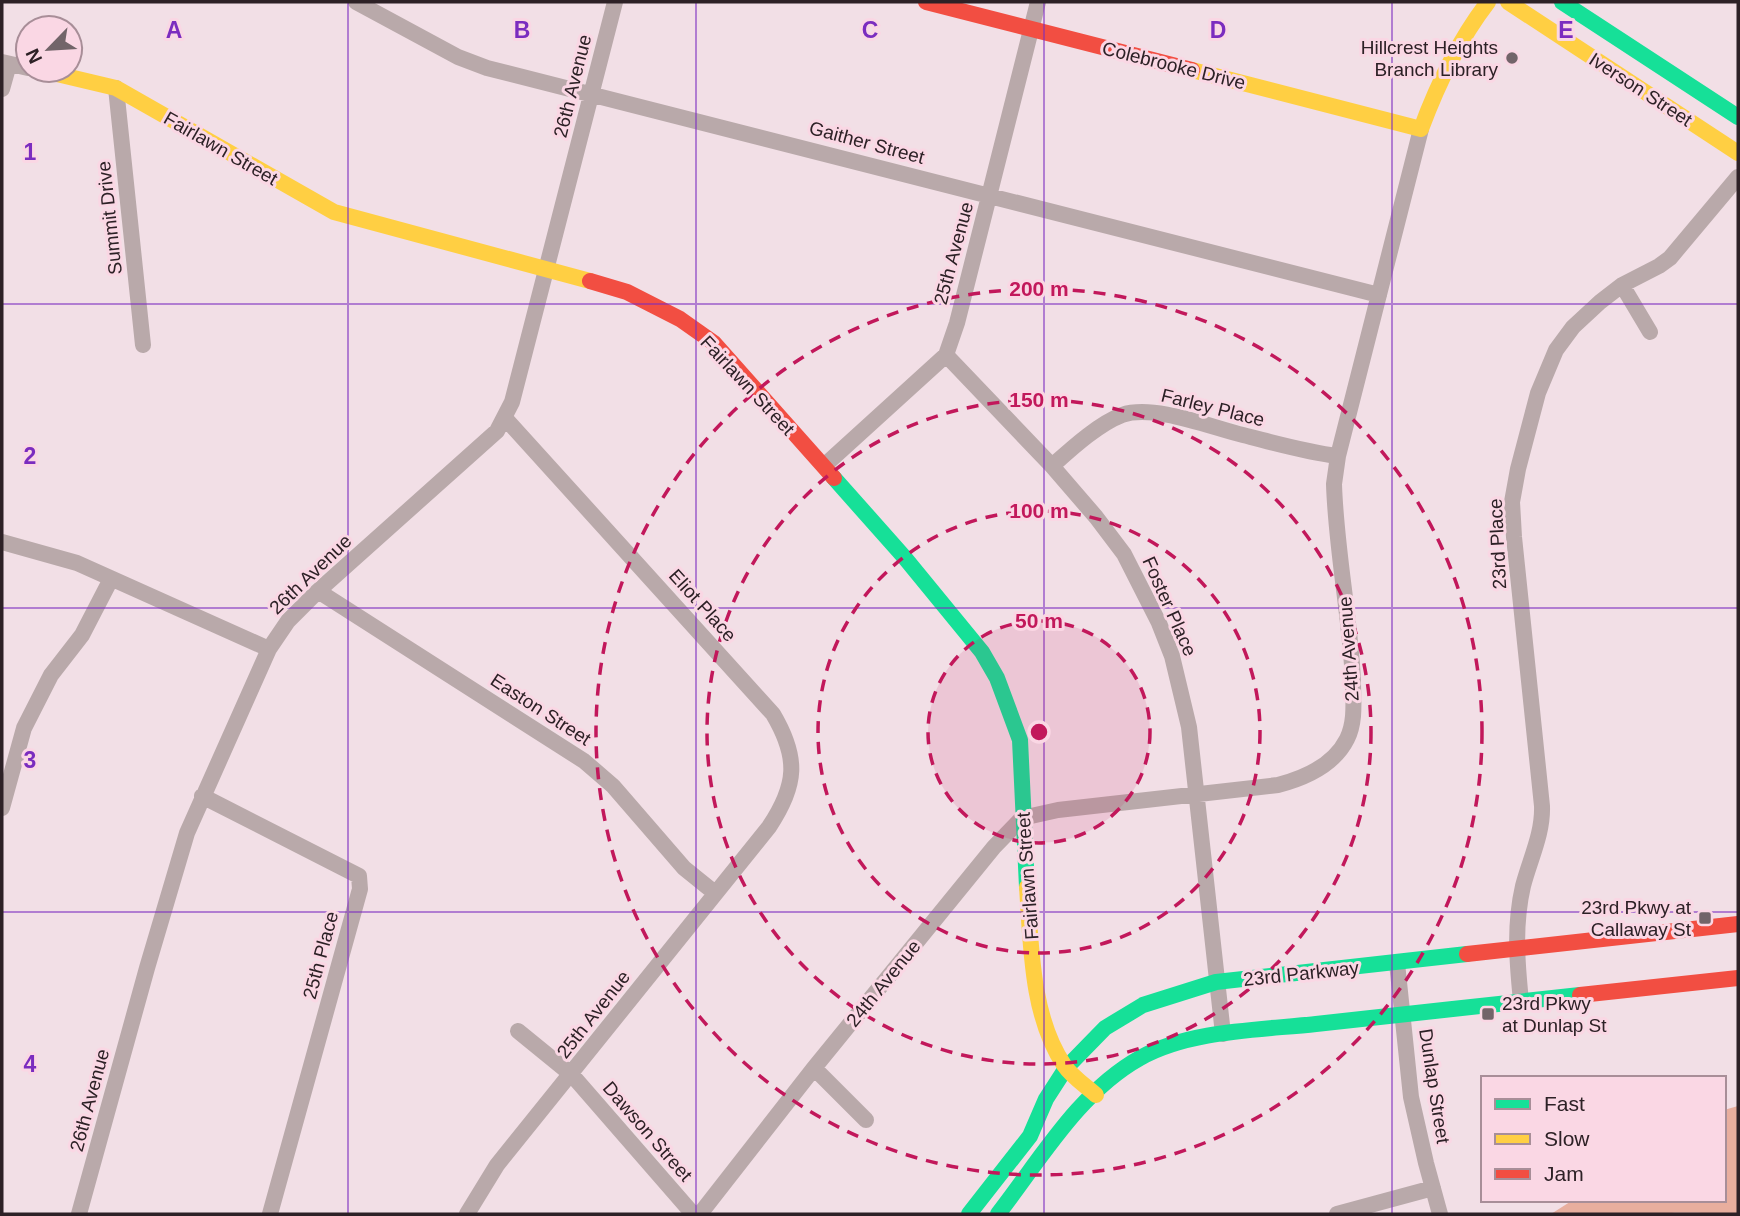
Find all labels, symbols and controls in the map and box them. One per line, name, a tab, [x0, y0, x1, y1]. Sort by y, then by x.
north arrow	[14, 14, 84, 84]
text: A	[166, 17, 182, 43]
text: B	[514, 17, 530, 43]
text: C	[862, 17, 878, 43]
text: D	[1210, 17, 1226, 43]
text: E	[1558, 17, 1574, 43]
street label: 26th Avenue	[550, 32, 595, 140]
place label: Hillcrest Heights Branch Library	[1361, 37, 1498, 80]
street label: Colebrooke Drive	[1100, 38, 1248, 93]
text: N	[22, 45, 46, 67]
street label: Iverson Street	[1585, 48, 1697, 131]
marker: Hillcrest Heights Branch Library	[1504, 50, 1520, 66]
street label: Fairlawn Street	[160, 107, 282, 190]
street label: Gaither Street	[807, 117, 927, 168]
text: 1	[24, 139, 37, 165]
street label: Summit Drive	[93, 160, 126, 276]
street label: 25th Avenue	[930, 200, 977, 307]
text: 200 m	[1009, 277, 1069, 300]
street label: Fairlawn Street	[696, 331, 799, 440]
street label: Farley Place	[1159, 385, 1267, 430]
text: 150 m	[1009, 388, 1069, 411]
text: 2	[24, 443, 36, 469]
street label: 23rd Place	[1485, 498, 1510, 590]
text: 100 m	[1009, 499, 1069, 522]
street label: 26th Avenue	[265, 530, 356, 618]
street label: Foster Place	[1138, 553, 1201, 659]
street label: Eliot Place	[665, 565, 740, 646]
street label: 24th Avenue	[1334, 596, 1363, 702]
text: 50 m	[1015, 609, 1063, 632]
street label: Easton Street	[487, 669, 595, 750]
centre of rings	[1027, 720, 1051, 744]
text: 3	[24, 747, 36, 773]
street label: Fairlawn Street	[1013, 811, 1042, 940]
place label: 23rd Pkwy at Callaway St	[1581, 897, 1692, 940]
street label: 25th Place	[299, 909, 342, 1001]
marker: 23rd Pkwy at Callaway St	[1697, 910, 1713, 926]
street label: 24th Avenue	[842, 936, 925, 1031]
street label: 23rd Parkway	[1242, 957, 1360, 990]
street label: 25th Avenue	[553, 966, 634, 1062]
place label: 23rd Pkwy at Dunlap St	[1502, 993, 1607, 1036]
marker: 23rd Pkwy at Dunlap St	[1480, 1006, 1496, 1022]
street label: Dunlap Street	[1415, 1027, 1454, 1146]
street label: 26th Avenue	[66, 1047, 113, 1154]
text: 4	[24, 1051, 37, 1077]
legend	[1481, 1076, 1726, 1202]
street label: Dawson Street	[599, 1077, 697, 1186]
text: Fast	[1544, 1092, 1585, 1115]
text: Slow	[1544, 1127, 1590, 1150]
text: Jam	[1544, 1162, 1584, 1185]

